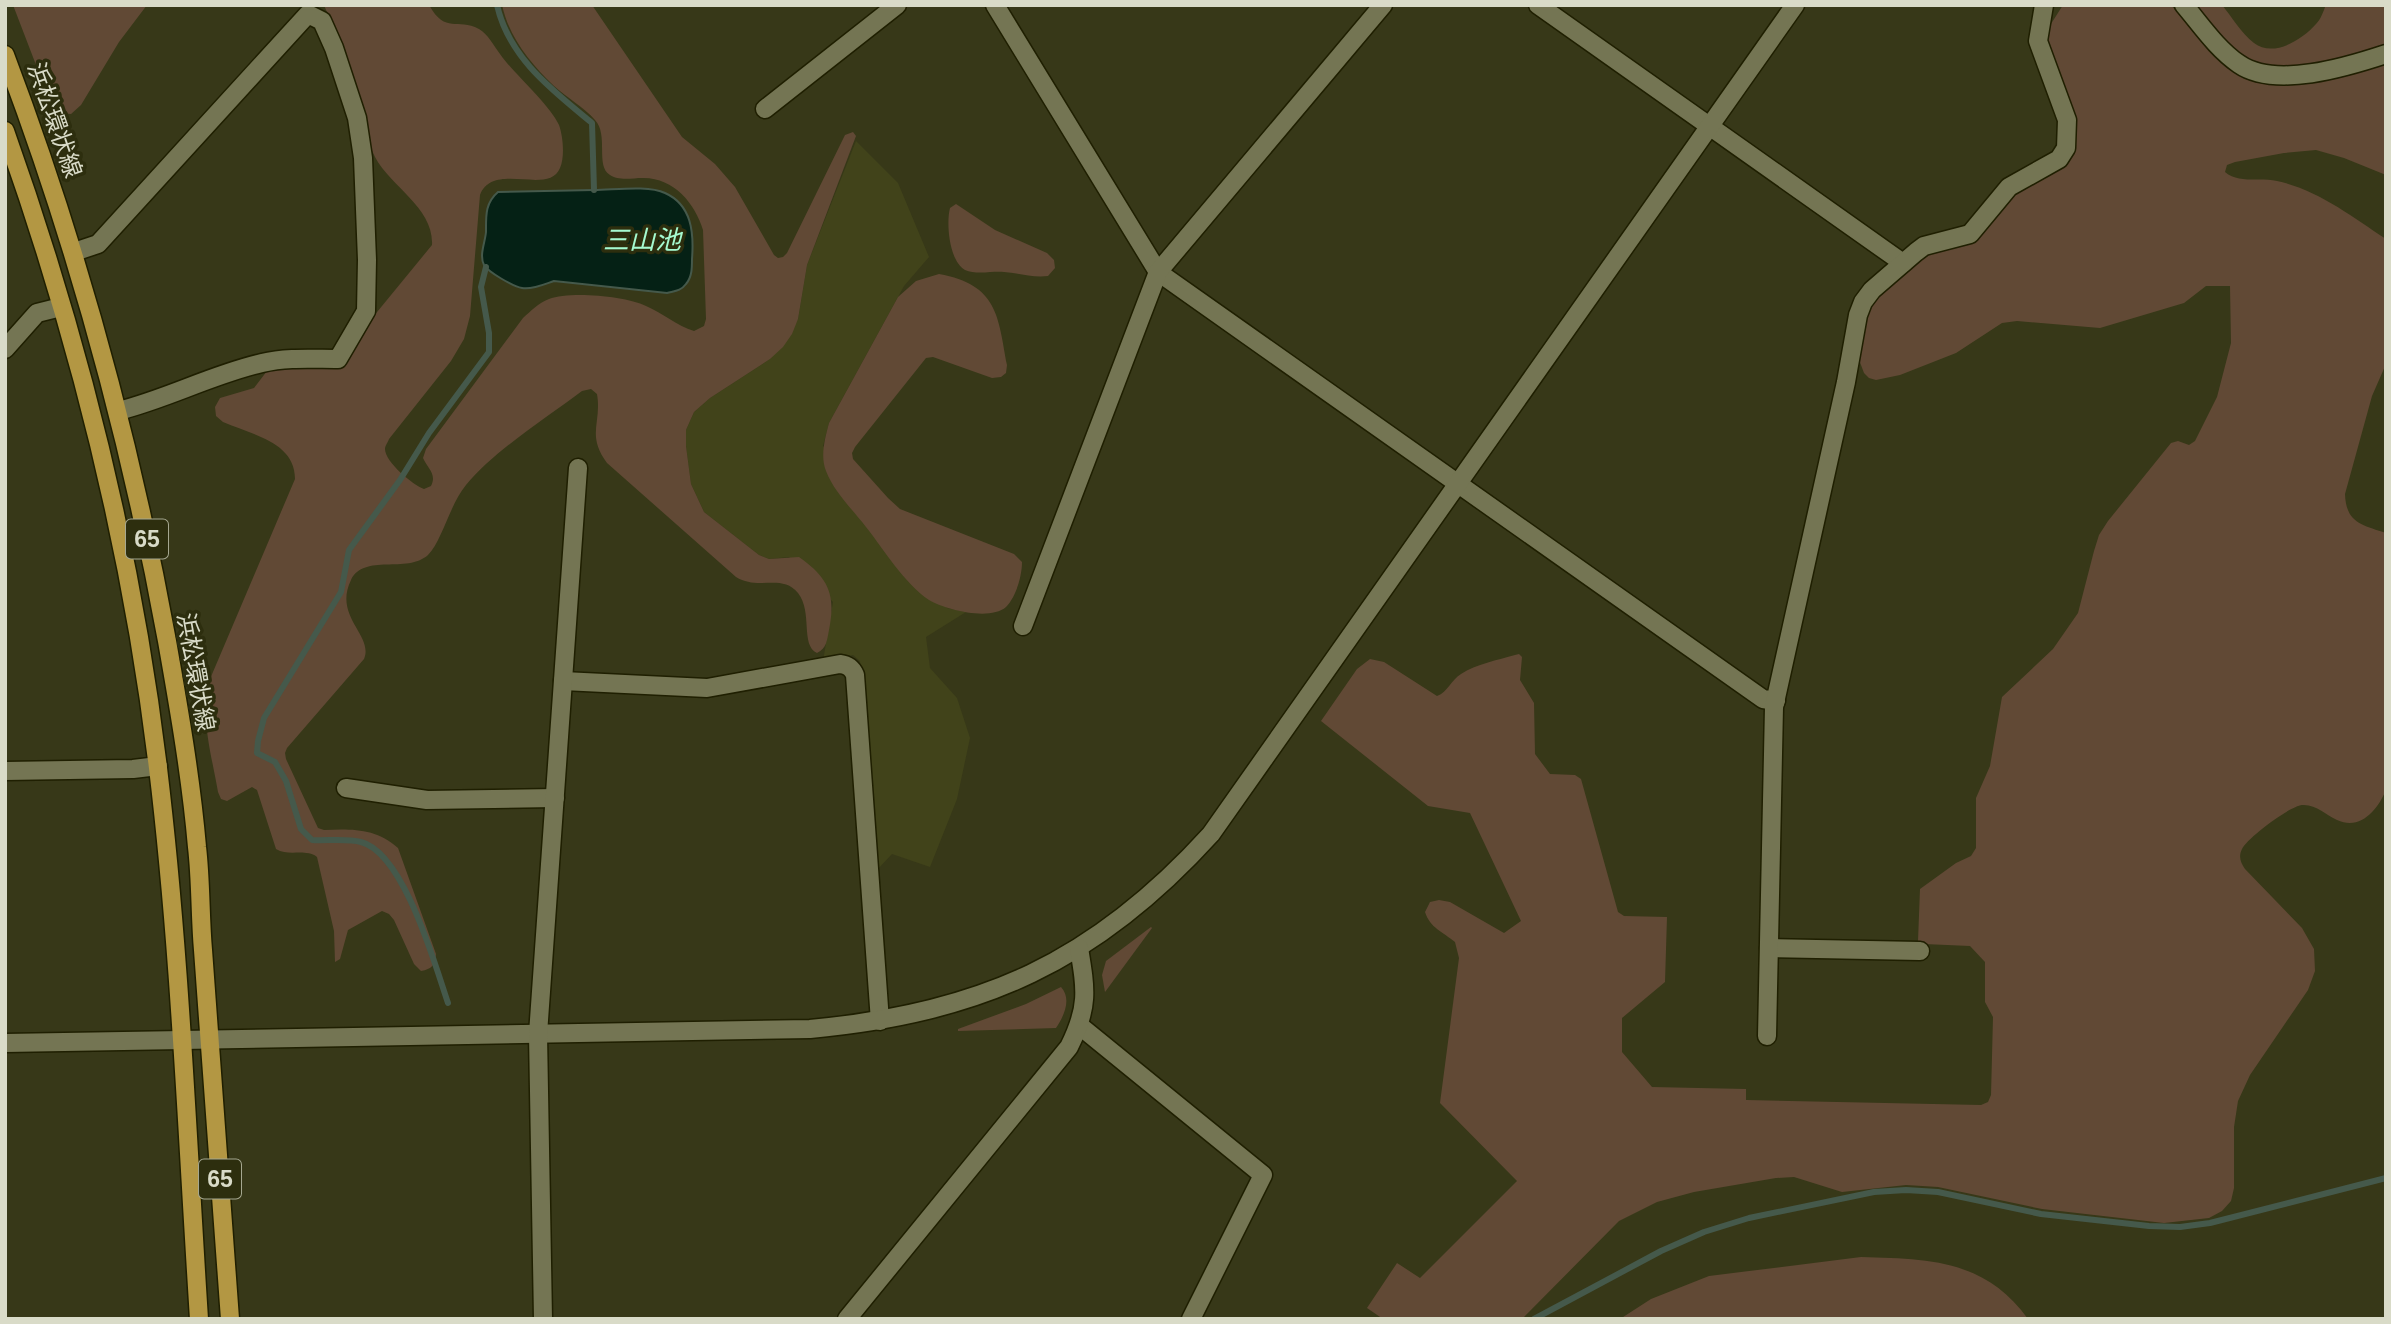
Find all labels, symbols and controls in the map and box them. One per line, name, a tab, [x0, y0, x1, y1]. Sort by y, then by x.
street label: 浜松環状線	[23, 59, 87, 181]
water label: 三山池	[603, 225, 684, 255]
road number: 65	[126, 520, 168, 558]
street label: 浜松環状線	[172, 611, 220, 733]
road number: 65	[199, 1160, 241, 1198]

